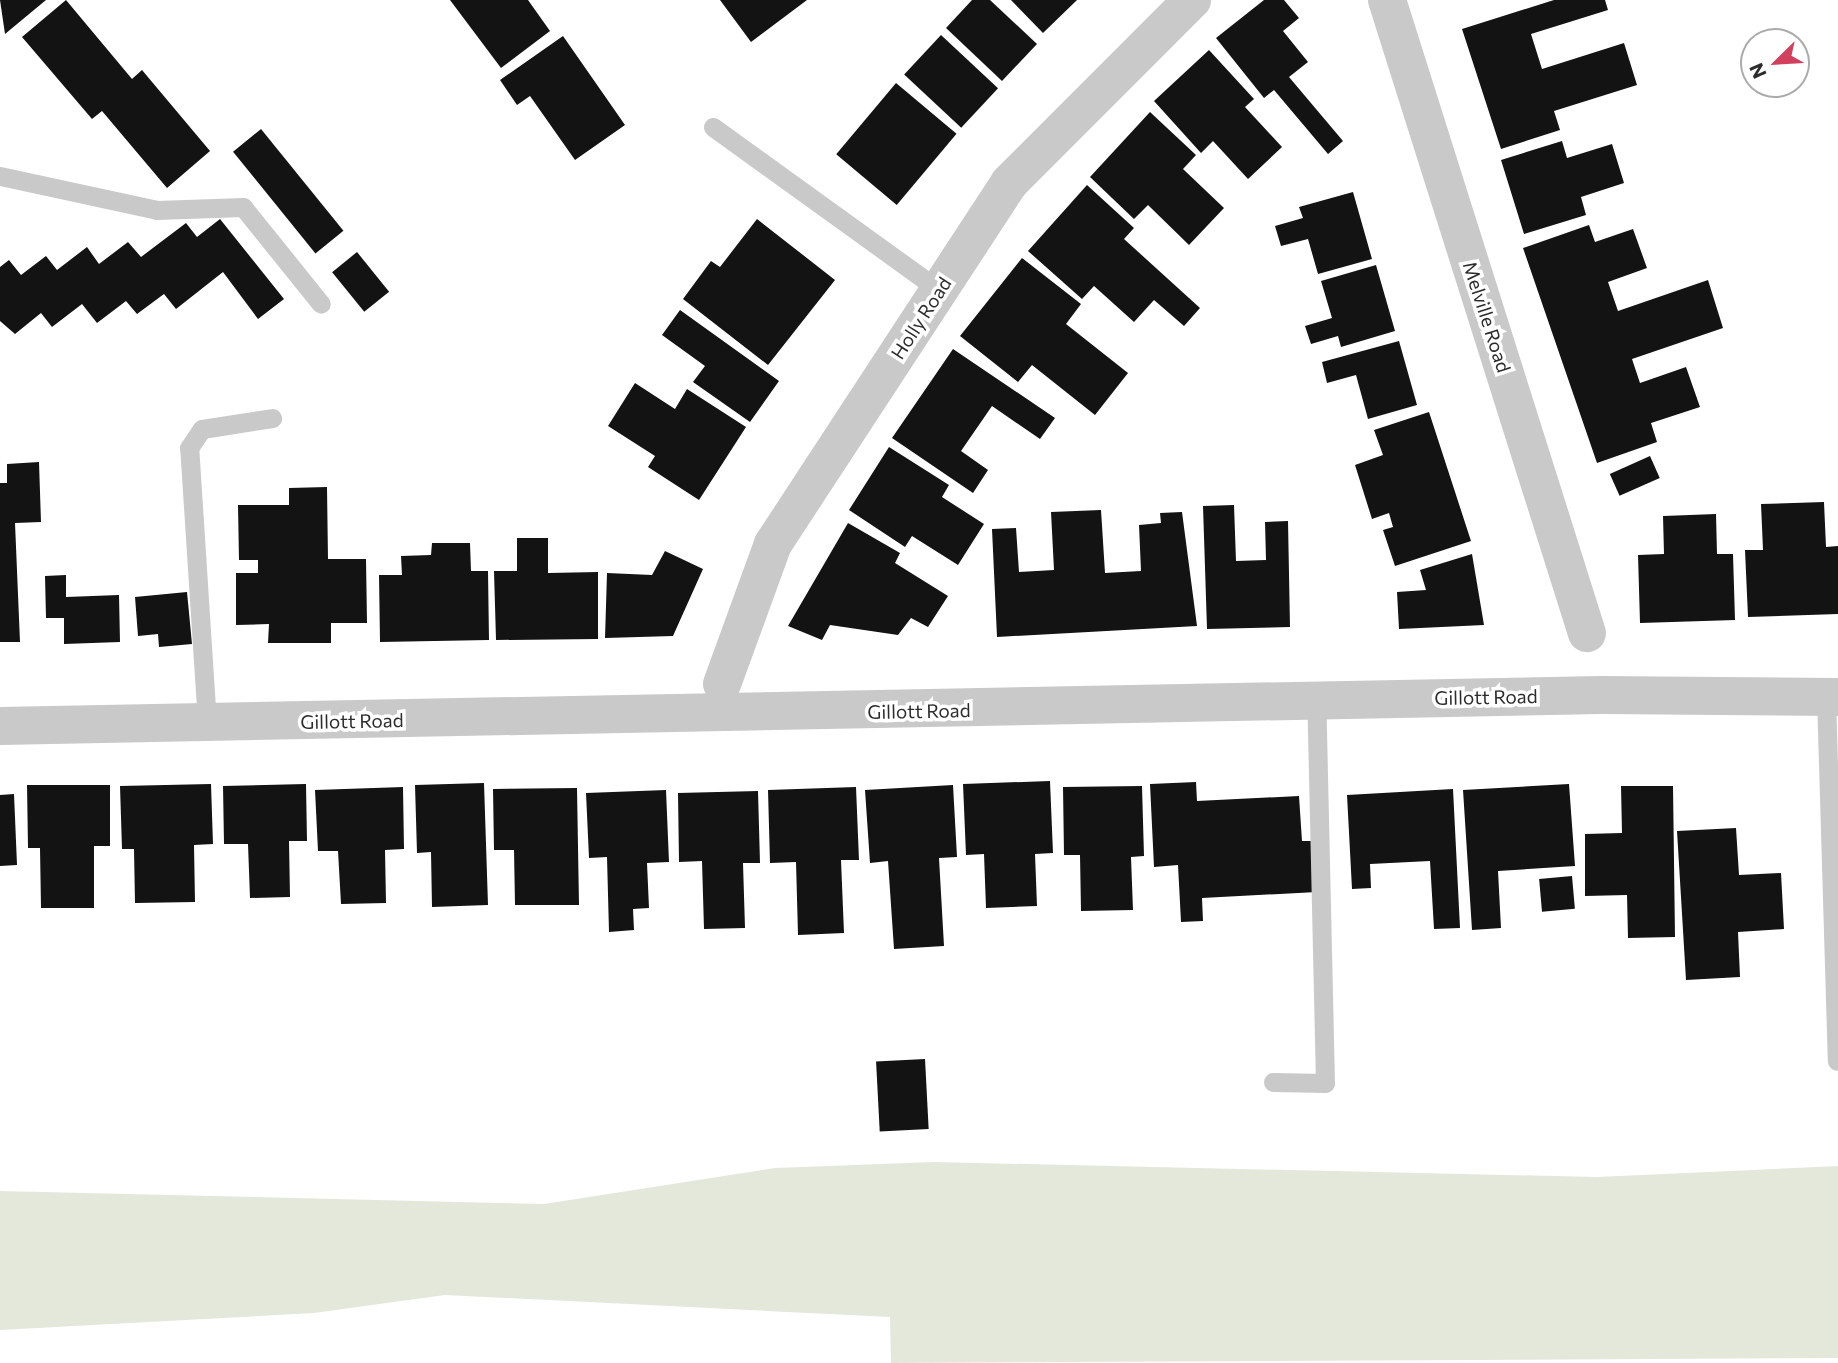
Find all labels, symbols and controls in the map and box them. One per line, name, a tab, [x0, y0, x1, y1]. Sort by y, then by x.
north arrow	[1740, 28, 1810, 98]
text: N	[1744, 60, 1771, 82]
street label: Melville Road	[1458, 259, 1516, 375]
street label: Holly Road	[886, 273, 956, 363]
street label: Gillott Road	[1434, 685, 1538, 709]
street label: Gillott Road	[867, 699, 971, 723]
street label: Gillott Road	[300, 709, 404, 733]

